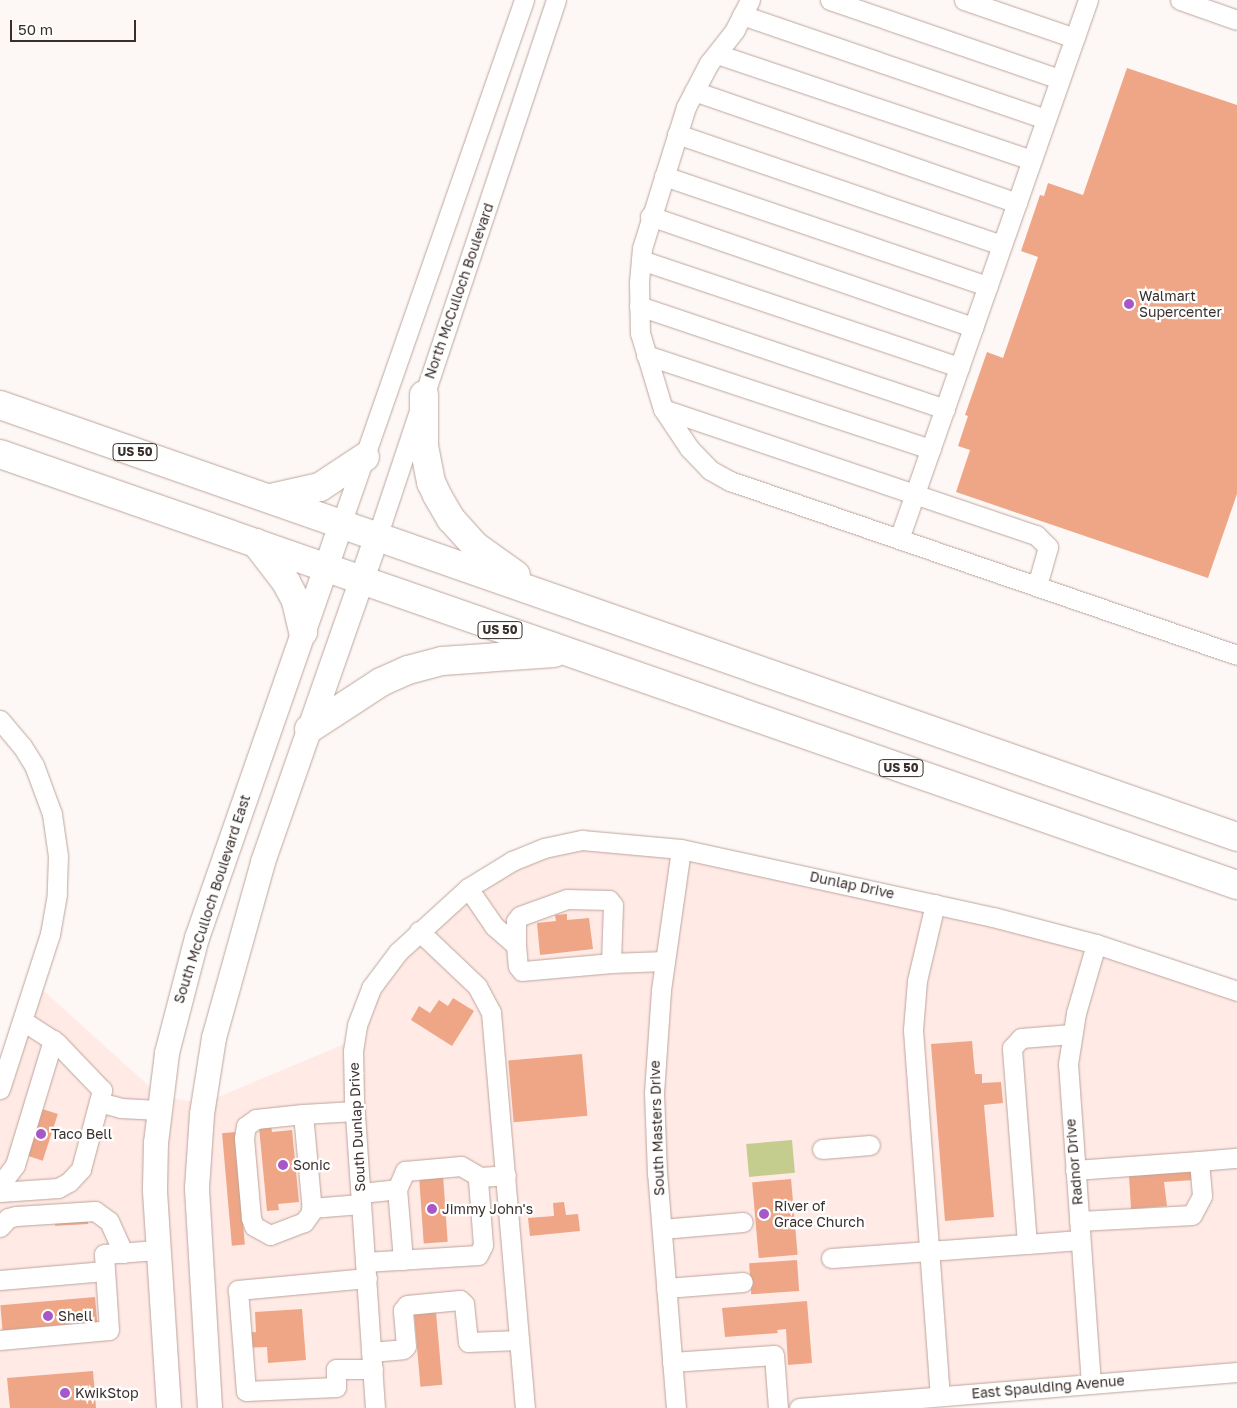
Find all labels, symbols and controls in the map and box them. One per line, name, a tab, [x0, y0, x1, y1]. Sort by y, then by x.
scale bar	[12, 10, 139, 42]
text: 50 m	[18, 20, 53, 38]
street label: North McCulloch Boulevard	[421, 201, 497, 381]
place label: Walmart Supercenter	[1139, 288, 1222, 321]
marker: Walmart Supercenter	[1123, 298, 1135, 310]
road number: US 50	[112, 442, 158, 462]
road number: US 50	[478, 620, 522, 640]
road number: US 50	[878, 758, 924, 778]
street label: South McCulloch Boulevard East	[170, 792, 254, 1006]
street label: Dunlap Drive	[808, 868, 896, 902]
street label: South Masters Drive	[646, 1060, 668, 1196]
street label: South Dunlap Drive	[345, 1062, 369, 1192]
street label: Radnor Drive	[1062, 1118, 1086, 1206]
place label: Taco Bell	[51, 1126, 112, 1142]
marker: Taco Bell	[35, 1128, 47, 1140]
place label: Sonic	[293, 1157, 330, 1173]
marker: Sonic	[277, 1159, 289, 1171]
place label: River of Grace Church	[774, 1198, 865, 1230]
place label: Jimmy John's	[442, 1201, 533, 1217]
marker: Jimmy John's	[426, 1203, 438, 1215]
marker: River of Grace Church	[758, 1208, 770, 1220]
place label: Shell	[58, 1308, 93, 1324]
marker: Shell	[42, 1310, 54, 1322]
street label: East Spaulding Avenue	[971, 1372, 1125, 1402]
place label: KwikStop	[75, 1385, 139, 1401]
marker: KwikStop	[59, 1387, 71, 1399]

